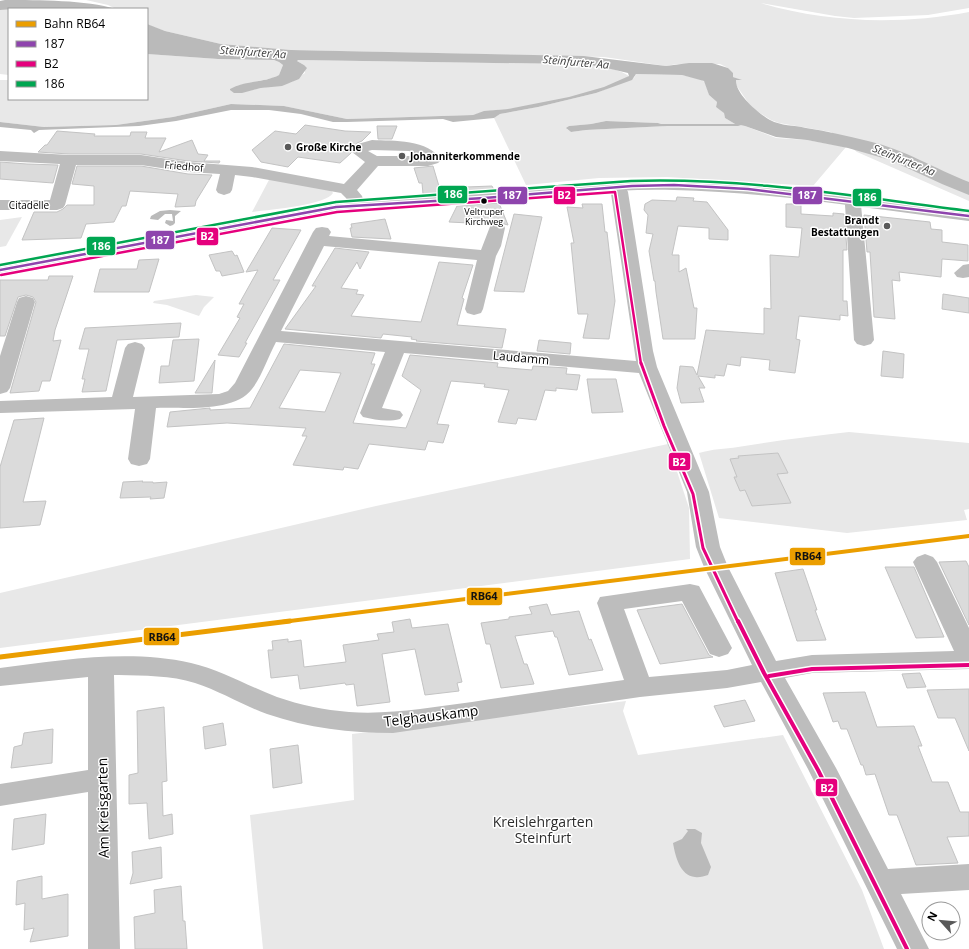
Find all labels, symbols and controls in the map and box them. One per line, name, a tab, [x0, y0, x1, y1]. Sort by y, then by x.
legend	[8, 8, 148, 100]
text: Bahn RB64	[44, 15, 105, 32]
text: 187	[44, 35, 65, 52]
water label: Steinfurter Aa	[219, 42, 287, 61]
water label: Steinfurter Aa	[542, 51, 610, 72]
text: B2	[44, 55, 59, 72]
text: 186	[44, 75, 65, 92]
place label: Große Kirche	[296, 140, 362, 154]
water label: Steinfurter Aa	[871, 140, 938, 179]
marker: Große Kirche	[283, 142, 293, 152]
place label: Johanniterkommende	[409, 149, 520, 163]
marker: Johanniterkommende	[397, 151, 407, 161]
street label: Friedhof	[164, 157, 205, 175]
line badge: 186	[437, 185, 468, 204]
text: 186	[444, 186, 462, 201]
line badge: 187	[497, 186, 528, 205]
line badge: B2	[553, 186, 576, 205]
line badge: 187	[792, 186, 823, 205]
text: 187	[503, 187, 521, 202]
text: B2	[557, 187, 571, 202]
text: 187	[798, 187, 816, 202]
line badge: 186	[852, 188, 882, 207]
text: 186	[858, 189, 876, 204]
marker: Veltruper Kirchweg	[479, 196, 489, 206]
street label: Citadelle	[9, 198, 50, 212]
place label: Veltruper Kirchweg	[464, 205, 504, 228]
place label: Brandt Bestattungen	[811, 213, 880, 239]
marker: Brandt Bestattungen	[882, 221, 892, 231]
line badge: B2	[196, 227, 219, 246]
text: B2	[200, 228, 214, 243]
line badge: 187	[145, 230, 175, 250]
text: 187	[151, 232, 169, 247]
line badge: 186	[86, 236, 116, 256]
text: 186	[92, 238, 110, 253]
street label: Laudamm	[492, 347, 550, 368]
line badge: B2	[668, 452, 691, 471]
text: B2	[672, 454, 686, 469]
line badge: RB64	[789, 547, 826, 566]
text: RB64	[794, 548, 822, 563]
line badge: RB64	[466, 587, 503, 606]
text: RB64	[470, 588, 498, 603]
line badge: RB64	[143, 627, 180, 646]
text: RB64	[148, 629, 176, 644]
street label: Telghauskamp	[383, 700, 479, 731]
street label: Am Kreisgarten	[92, 758, 113, 858]
line badge: B2	[815, 778, 838, 797]
text: B2	[820, 780, 834, 795]
park label: Kreislehrgarten Steinfurt	[493, 812, 593, 847]
north arrow	[921, 901, 961, 941]
text: N	[923, 909, 940, 924]

